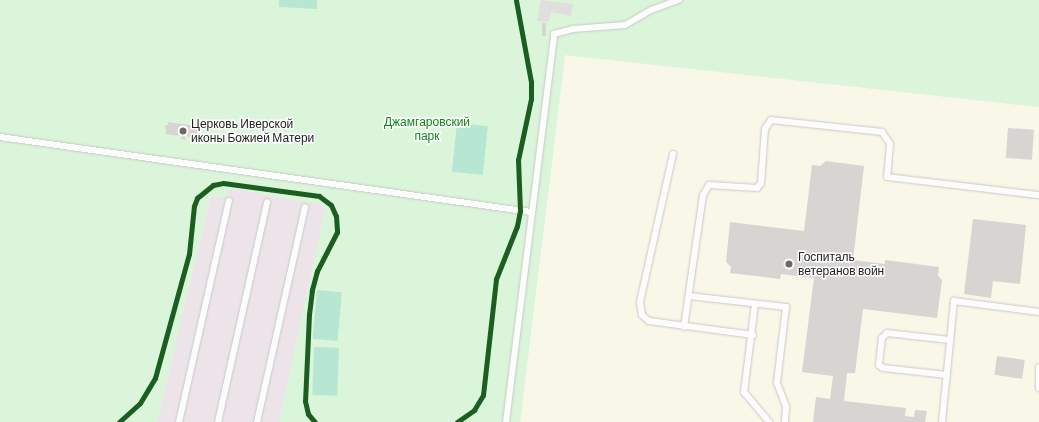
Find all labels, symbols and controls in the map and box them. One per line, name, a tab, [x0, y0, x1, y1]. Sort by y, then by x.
park label: Джамгаровский парк	[384, 115, 470, 143]
place label: Церковь Иверской иконы Божией Матери	[191, 117, 314, 145]
marker: Церковь Иверской иконы Божией Матери	[178, 126, 188, 136]
place label: Госпиталь ветеранов войн	[798, 250, 884, 278]
marker: Госпиталь ветеранов войн	[783, 258, 795, 270]

